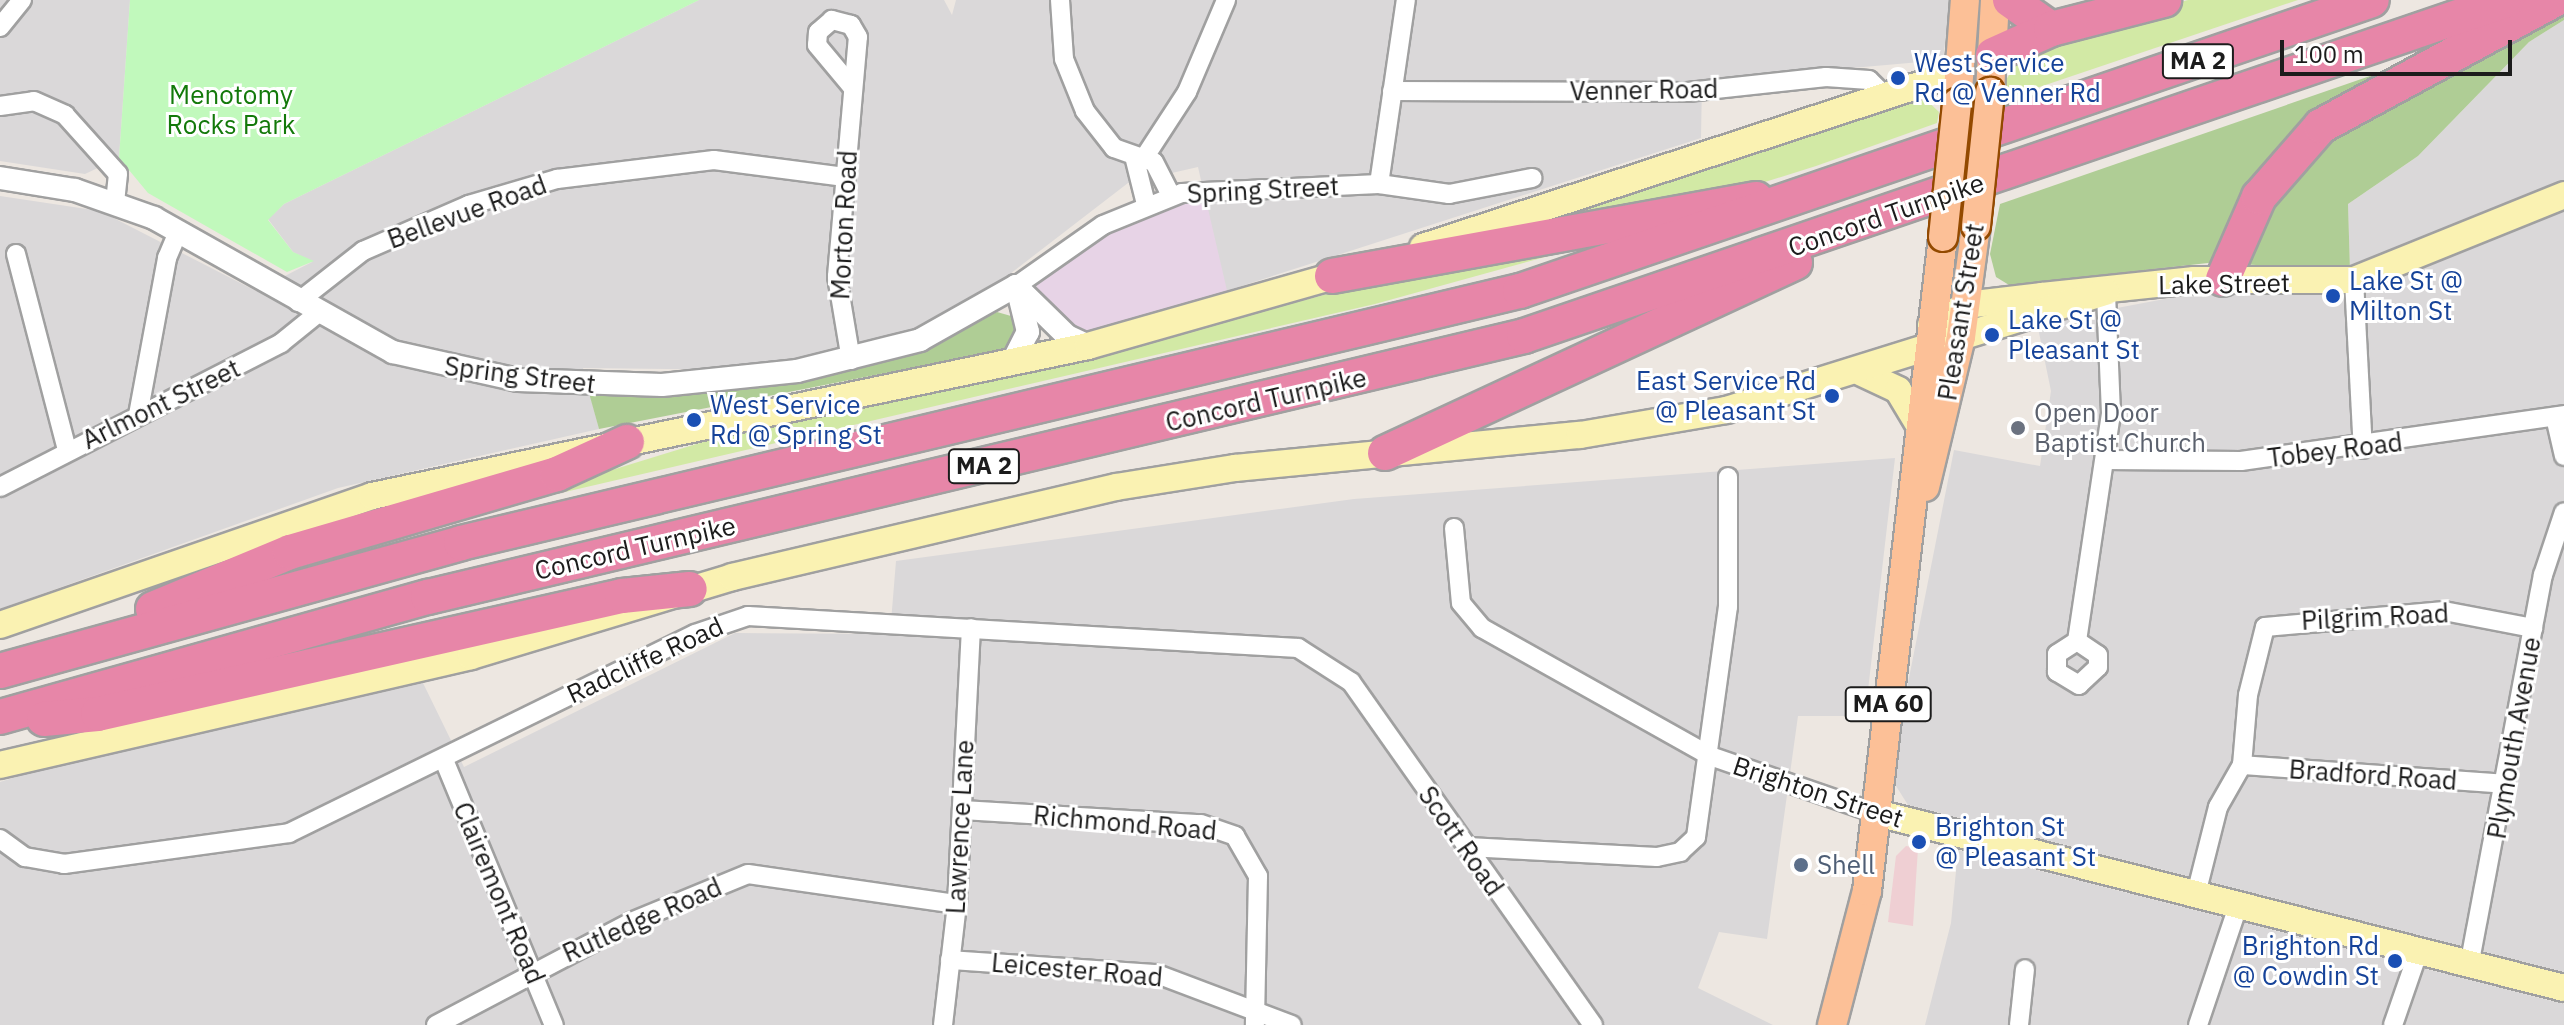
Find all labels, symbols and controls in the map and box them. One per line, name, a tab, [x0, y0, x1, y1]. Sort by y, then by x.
scale bar	[2284, 24, 2516, 74]
text: 100 m	[2294, 38, 2364, 70]
road number: MA 2	[2160, 41, 2236, 81]
place label: West Service Rd @ Venner Rd	[1914, 47, 2101, 108]
marker: West Service Rd @ Venner Rd	[1889, 69, 1907, 87]
street label: Venner Road	[1569, 73, 1719, 107]
park label: Menotomy Rocks Park	[167, 79, 295, 140]
street label: Morton Road	[825, 149, 863, 301]
street label: Concord Turnpike	[1784, 167, 1988, 263]
street label: Bellevue Road	[383, 169, 551, 255]
street label: Spring Street	[1186, 170, 1340, 210]
street label: Pleasant Street	[1932, 221, 1990, 403]
place label: Lake St @ Milton St	[2349, 265, 2463, 326]
street label: Lake Street	[2158, 267, 2290, 301]
marker: Lake St @ Milton St	[2324, 287, 2342, 305]
place label: Lake St @ Pleasant St	[2008, 304, 2140, 366]
marker: Lake St @ Pleasant St	[1983, 326, 2001, 344]
street label: Spring Street	[443, 350, 597, 400]
street label: Arlmont Street	[77, 352, 245, 456]
street label: Concord Turnpike	[1162, 362, 1370, 438]
place label: East Service Rd @ Pleasant St	[1636, 365, 1816, 426]
marker: East Service Rd @ Pleasant St	[1823, 387, 1841, 405]
place label: West Service Rd @ Spring St	[710, 389, 882, 450]
place label: Open Door Baptist Church	[2034, 397, 2206, 458]
marker: West Service Rd @ Spring St	[685, 411, 703, 429]
marker: Open Door Baptist Church	[2009, 419, 2027, 437]
street label: Tobey Road	[2266, 426, 2404, 474]
road number: MA 2	[946, 446, 1022, 486]
street label: Concord Turnpike	[531, 510, 739, 586]
street label: Pilgrim Road	[2300, 598, 2450, 636]
street label: Radcliffe Road	[562, 610, 728, 710]
street label: Plymouth Avenue	[2481, 635, 2547, 841]
road number: MA 60	[1844, 684, 1932, 724]
street label: Lawrence Lane	[940, 739, 980, 915]
street label: Brighton Street	[1729, 750, 1907, 834]
street label: Bradford Road	[2288, 754, 2458, 796]
street label: Scott Road	[1412, 780, 1510, 902]
street label: Clairemont Road	[447, 797, 551, 989]
street label: Richmond Road	[1032, 799, 1218, 847]
place label: Brighton St @ Pleasant St	[1935, 811, 2096, 872]
marker: Brighton St @ Pleasant St	[1910, 833, 1928, 851]
place label: Shell	[1817, 849, 1875, 881]
marker: Shell	[1792, 856, 1810, 874]
street label: Rutledge Road	[558, 871, 726, 969]
place label: Brighton Rd @ Cowdin St	[2233, 930, 2379, 992]
street label: Leicester Road	[990, 947, 1164, 993]
marker: Brighton Rd @ Cowdin St	[2386, 952, 2404, 970]

